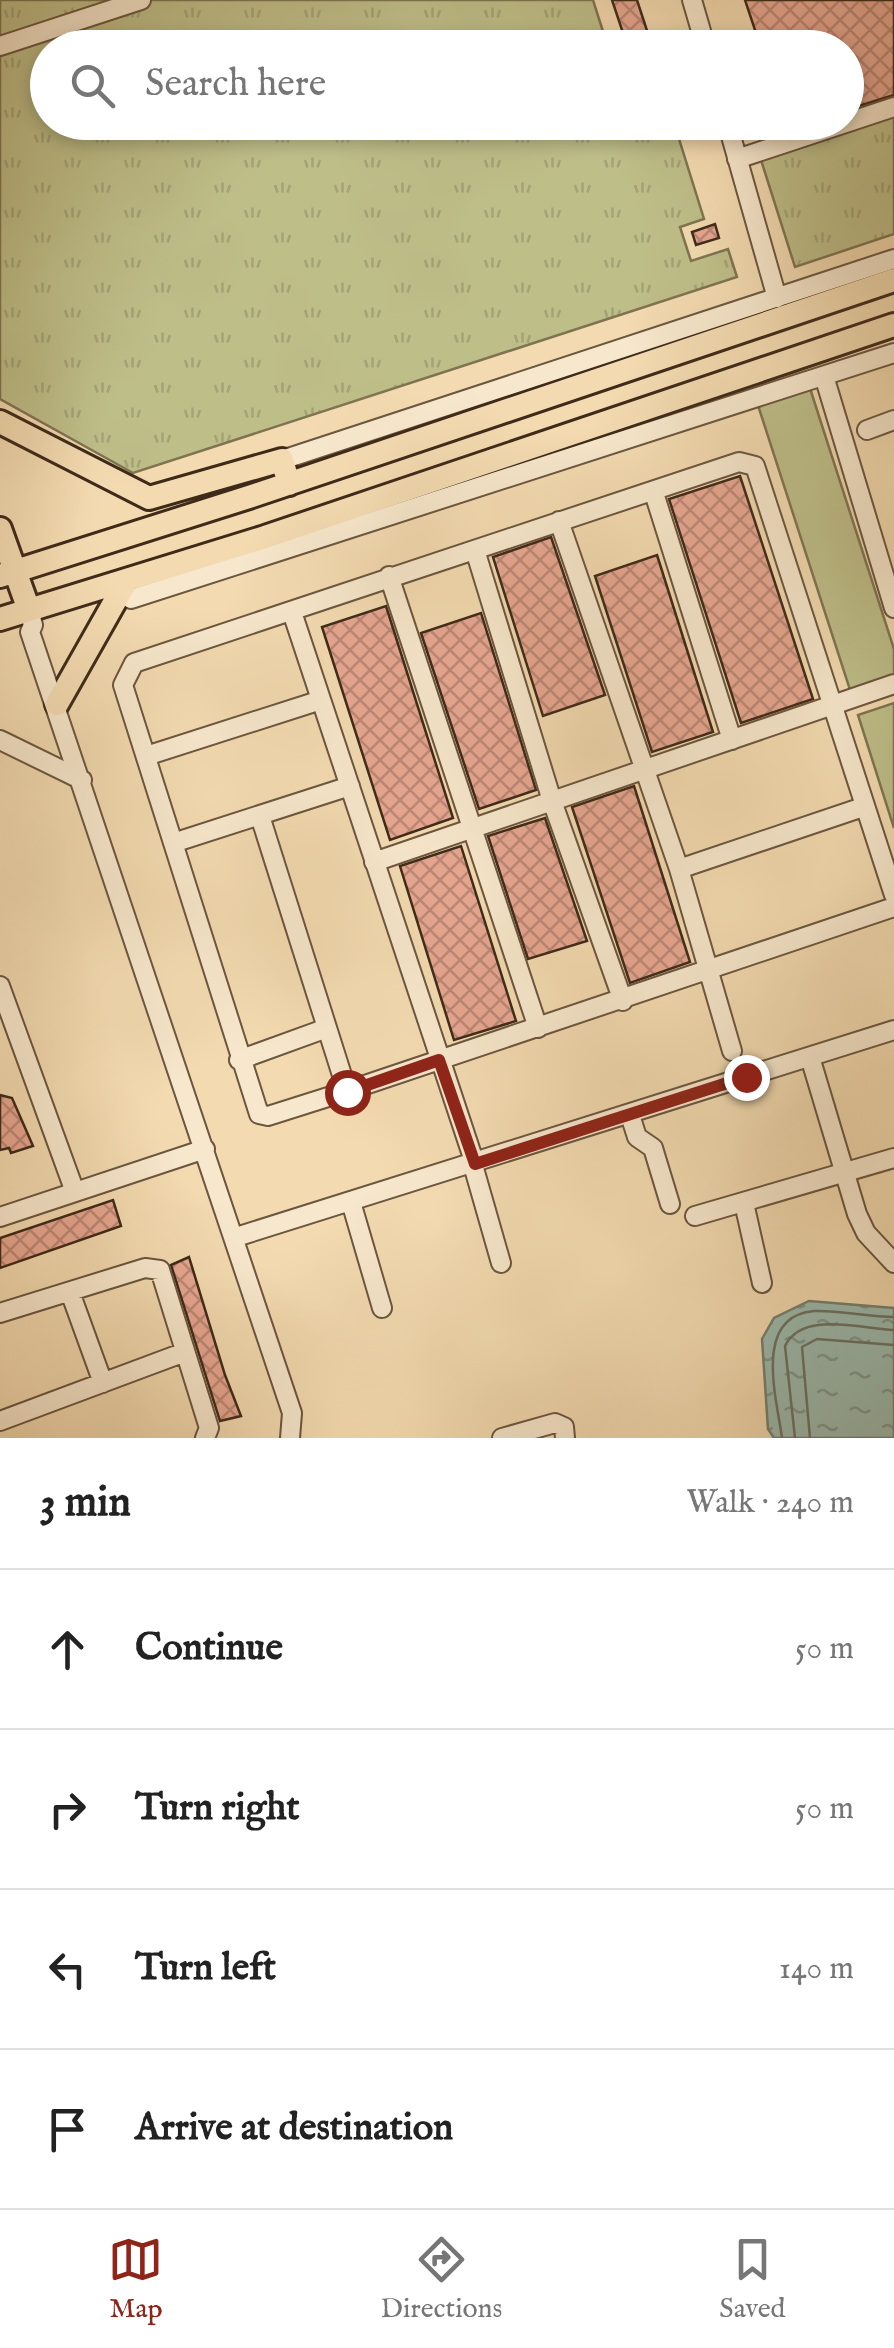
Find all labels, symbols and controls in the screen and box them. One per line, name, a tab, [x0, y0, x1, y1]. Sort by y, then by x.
search box	[30, 30, 864, 140]
icon: search	[65, 58, 120, 113]
text: Search here	[145, 61, 326, 109]
route end	[724, 1055, 770, 1101]
route start	[325, 1070, 371, 1116]
text: 3 min	[40, 1477, 131, 1530]
text: Walk · 240 m	[687, 1483, 854, 1524]
icon: ahead	[40, 1622, 95, 1677]
text: Continue	[135, 1625, 283, 1673]
text: 50 m	[795, 1629, 854, 1670]
icon: right	[40, 1782, 95, 1837]
text: Turn right	[135, 1785, 299, 1833]
text: 50 m	[795, 1789, 854, 1830]
icon: left	[40, 1942, 95, 1997]
text: Turn left	[135, 1945, 276, 1993]
text: 140 m	[779, 1949, 854, 1990]
icon: arrive	[40, 2102, 95, 2157]
text: Arrive at destination	[135, 2105, 453, 2153]
tab: Map	[108, 2232, 163, 2327]
tab: Directions	[380, 2232, 502, 2327]
tab: Saved	[719, 2232, 786, 2327]

